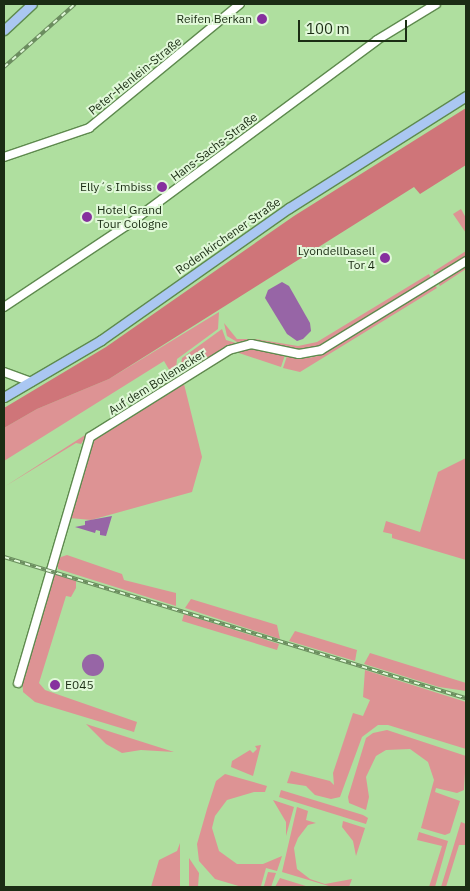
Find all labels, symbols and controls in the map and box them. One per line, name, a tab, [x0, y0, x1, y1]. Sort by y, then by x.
scale bar	[300, 10, 409, 42]
place label: Reifen Berkan	[177, 12, 252, 26]
marker: Reifen Berkan	[256, 13, 268, 25]
text: 100 m	[306, 19, 350, 38]
street label: Peter-Henlein-Straße	[86, 34, 184, 118]
street label: Hans-Sachs-Straße	[168, 110, 260, 184]
place label: Elly´s Imbiss	[80, 180, 152, 194]
marker: Elly´s Imbiss	[156, 181, 168, 193]
street label: Rodenkirchener Straße	[173, 194, 283, 278]
place label: Hotel Grand Tour Cologne	[97, 203, 168, 231]
marker: Hotel Grand Tour Cologne	[81, 211, 93, 223]
place label: Lyondellbasell Tor 4	[298, 244, 375, 272]
marker: Lyondellbasell Tor 4	[379, 252, 391, 264]
street label: Auf dem Bollenacker	[106, 346, 208, 418]
place label: E045	[65, 678, 94, 692]
marker: E045	[49, 679, 61, 691]

